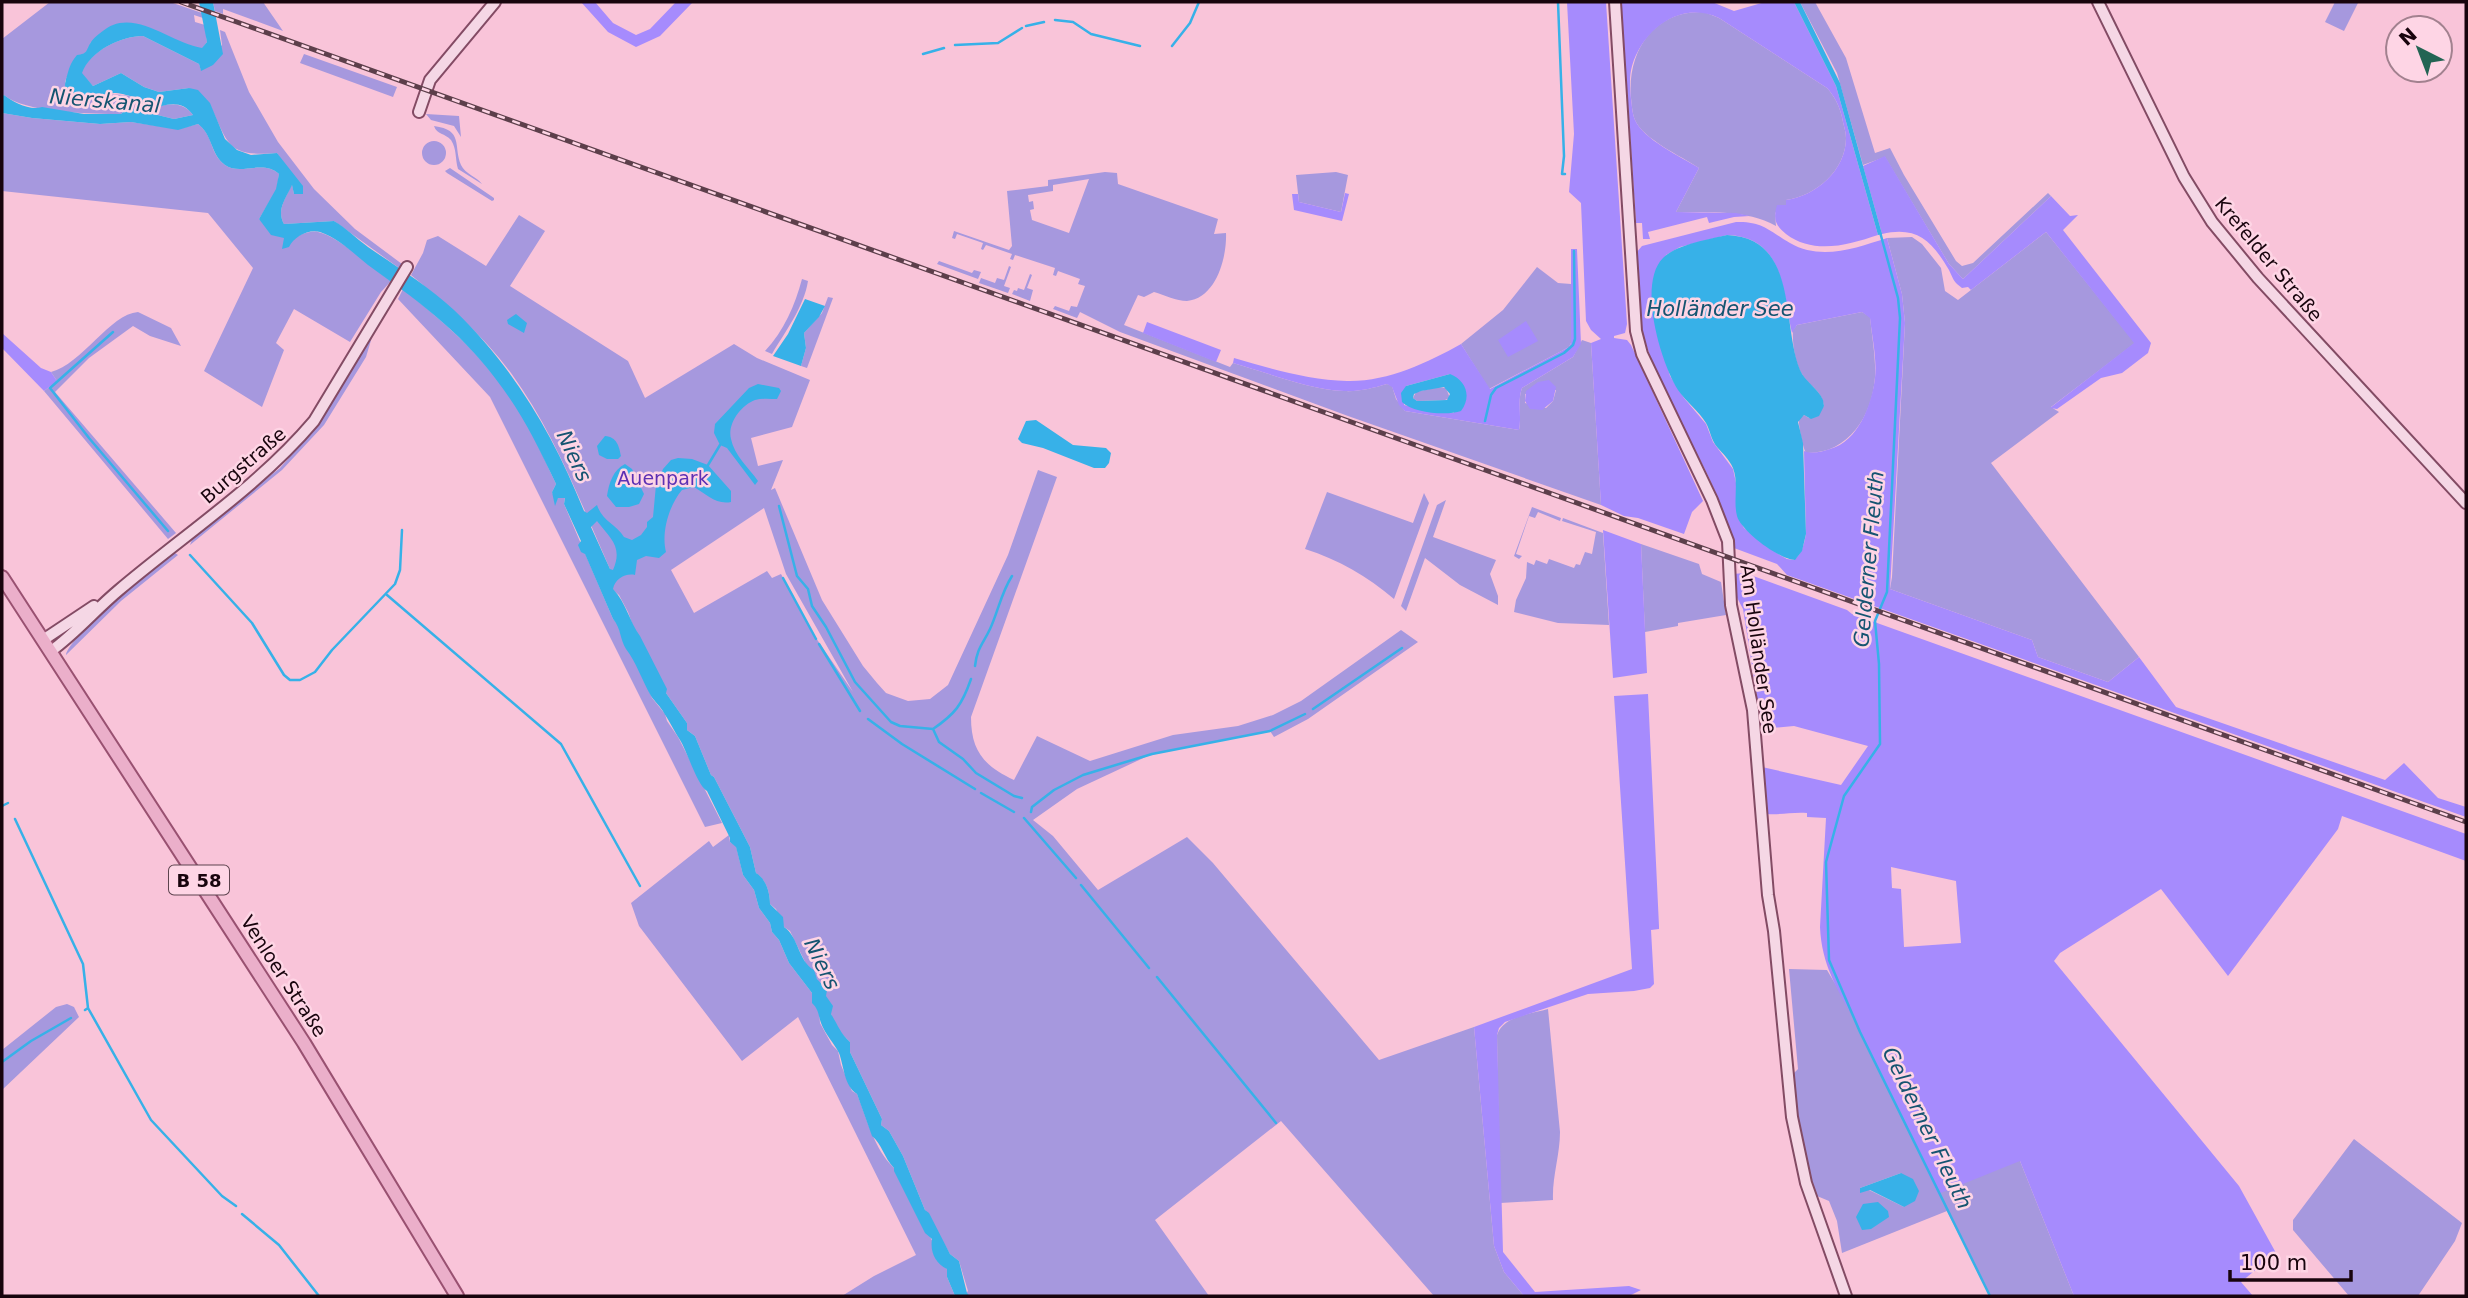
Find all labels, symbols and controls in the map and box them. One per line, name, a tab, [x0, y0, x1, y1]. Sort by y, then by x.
north arrow	[2384, 14, 2454, 84]
text: N	[2394, 23, 2421, 50]
water label: Nierskanal	[49, 84, 162, 118]
street label: Krefelder Straße	[2211, 192, 2327, 326]
water label: Holländer See	[1646, 297, 1794, 321]
street label: Burgstraße	[196, 422, 290, 508]
water label: Niers	[552, 426, 596, 486]
park label: Auenpark	[617, 467, 709, 489]
water label: Gelderner Fleuth	[1849, 470, 1889, 648]
street label: Am Holländer See	[1736, 563, 1782, 735]
road number: B 58	[169, 866, 229, 894]
street label: Venloer Straße	[237, 911, 331, 1041]
water label: Niers	[799, 934, 845, 994]
water label: Gelderner Fleuth	[1877, 1043, 1977, 1213]
scale bar	[2230, 1238, 2351, 1282]
text: 100 m	[2240, 1251, 2307, 1275]

